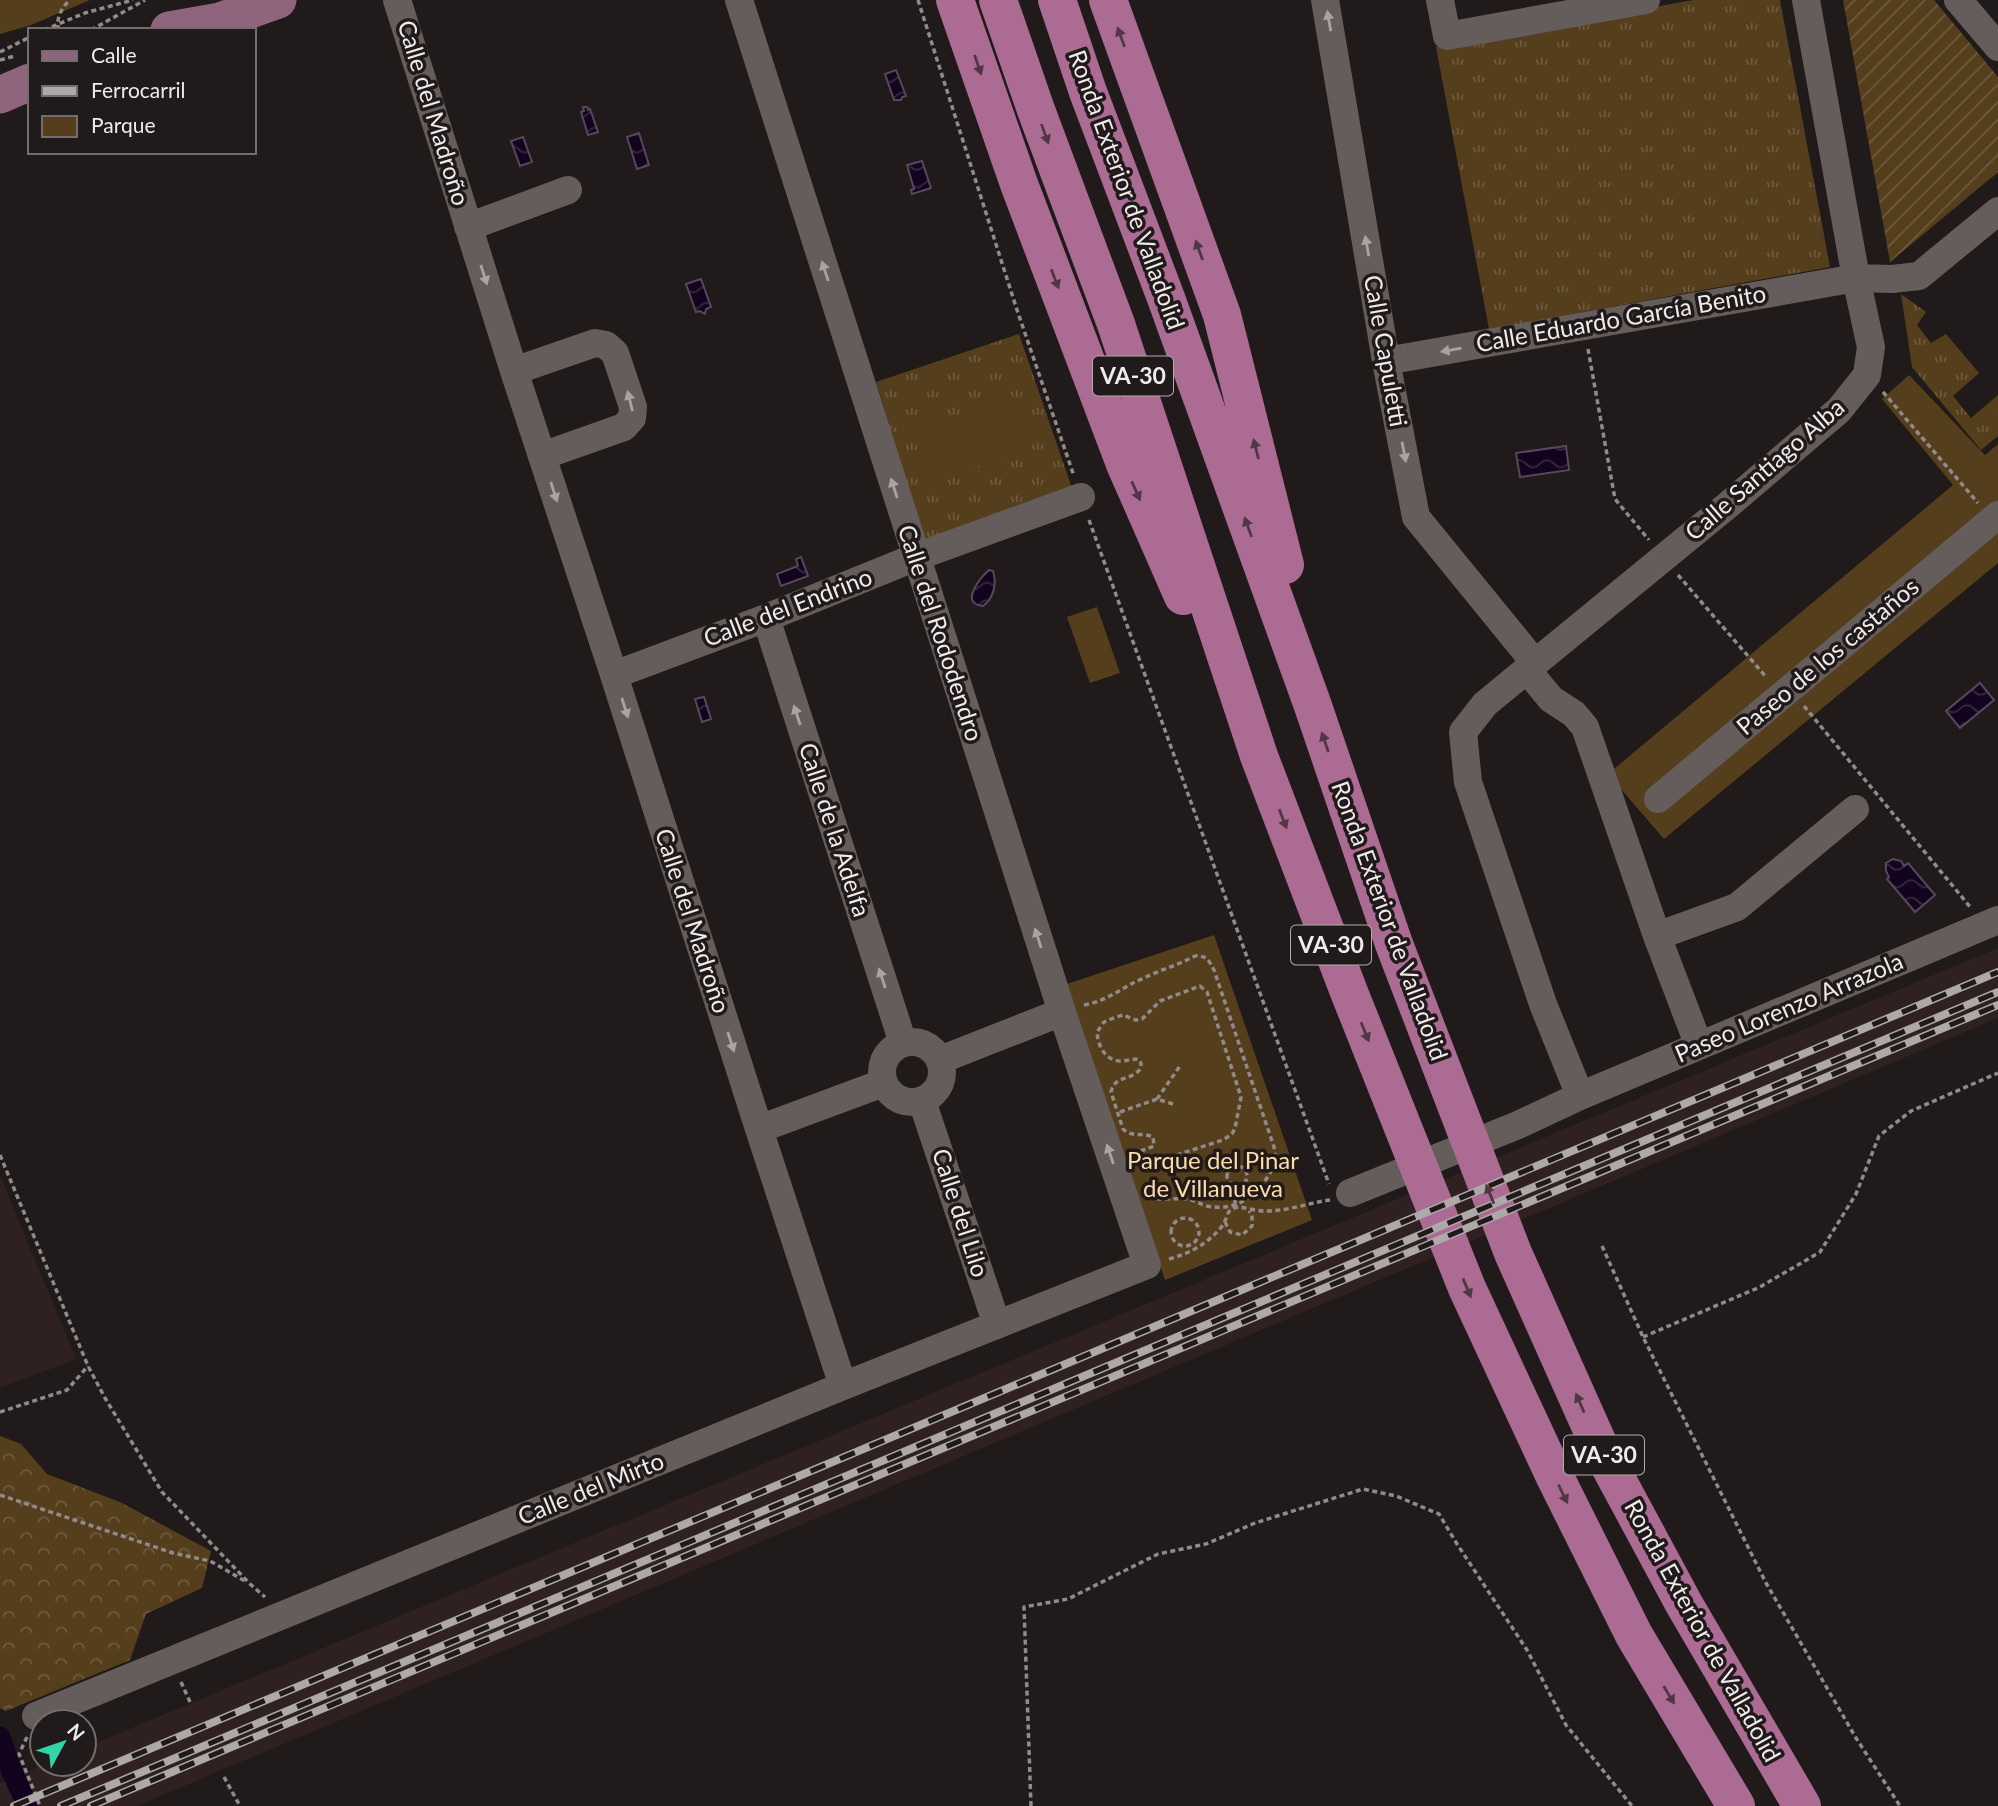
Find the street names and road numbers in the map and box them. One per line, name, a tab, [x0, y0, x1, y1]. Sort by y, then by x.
street label: Calle del Madroño	[392, 16, 476, 209]
street label: Ronda Exterior de Valladolid	[1063, 46, 1192, 333]
street label: Calle Capuletti	[1359, 273, 1414, 429]
street label: Calle Eduardo García Benito	[1474, 278, 1768, 357]
road number: VA-30	[1093, 356, 1173, 396]
street label: Calle Santiago Alba	[1679, 392, 1849, 546]
street label: Calle del Rododendro	[893, 521, 990, 744]
street label: Calle del Endrino	[699, 561, 876, 652]
street label: Paseo de los castaños	[1730, 571, 1924, 740]
street label: Calle de la Adelfa	[794, 739, 877, 920]
street label: Ronda Exterior de Valladolid	[1326, 777, 1455, 1064]
street label: Calle del Madroño	[650, 825, 737, 1016]
road number: VA-30	[1291, 926, 1371, 964]
street label: Paseo Lorenzo Arrazola	[1670, 945, 1907, 1068]
street label: Calle del Lilo	[927, 1145, 996, 1280]
road number: VA-30	[1564, 1436, 1644, 1474]
street label: Calle del Mirto	[513, 1445, 668, 1530]
street label: Ronda Exterior de Valladolid	[1619, 1494, 1788, 1766]

